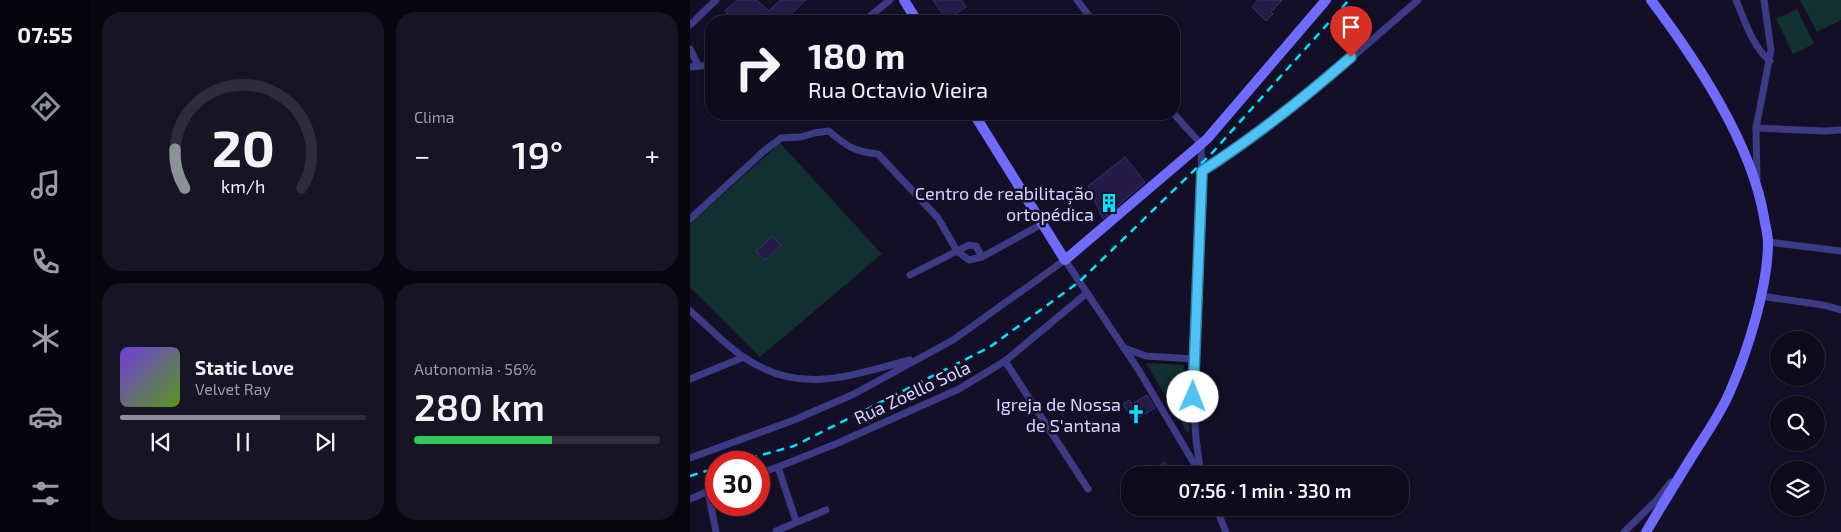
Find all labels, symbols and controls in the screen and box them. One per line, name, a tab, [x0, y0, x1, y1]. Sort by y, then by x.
pin	[1330, 6, 1372, 57]
icon: arrive	[1337, 13, 1365, 41]
text: 07:55	[17, 21, 73, 47]
text: 180 m	[808, 34, 905, 76]
icon: right	[725, 35, 790, 100]
text: Rua Octavio Vieira	[808, 76, 988, 102]
icon: directions	[28, 89, 63, 124]
text: Clima	[414, 107, 455, 126]
text: 20	[211, 115, 275, 177]
text: 19°	[512, 131, 563, 177]
text: −	[414, 138, 430, 172]
text: +	[645, 138, 660, 172]
icon: music	[28, 167, 63, 202]
text: km/h	[221, 175, 265, 197]
place label: Centro de reabilitação ortopédica	[915, 182, 1094, 225]
building icon: Centro de reabilitação ortopédica	[1098, 192, 1120, 214]
icon: phone	[28, 244, 63, 279]
icon: climate	[28, 321, 63, 356]
map controls	[1770, 331, 1825, 516]
button: sound	[1770, 331, 1825, 386]
street label: Rua Zoello Sola	[850, 355, 974, 429]
text: Static Love	[195, 356, 294, 379]
text: Autonomia · 56%	[414, 359, 536, 378]
position arrow	[1166, 370, 1218, 422]
text: Velvet Ray	[195, 379, 271, 398]
text: 280 km	[414, 383, 545, 429]
place label: Igreja de Nossa de S'antana	[996, 393, 1121, 436]
button: search	[1770, 396, 1825, 451]
icon: car	[28, 399, 63, 434]
church icon: Igreja de Nossa de S'antana	[1125, 403, 1147, 425]
icon: previous	[147, 428, 175, 456]
icon: pause	[229, 428, 257, 456]
icon: next	[311, 428, 339, 456]
speed limit sign: 30	[705, 451, 770, 516]
button: layers	[1770, 461, 1825, 516]
icon: filters	[28, 476, 63, 511]
text: 07:56 · 1 min · 330 m	[1179, 479, 1351, 502]

